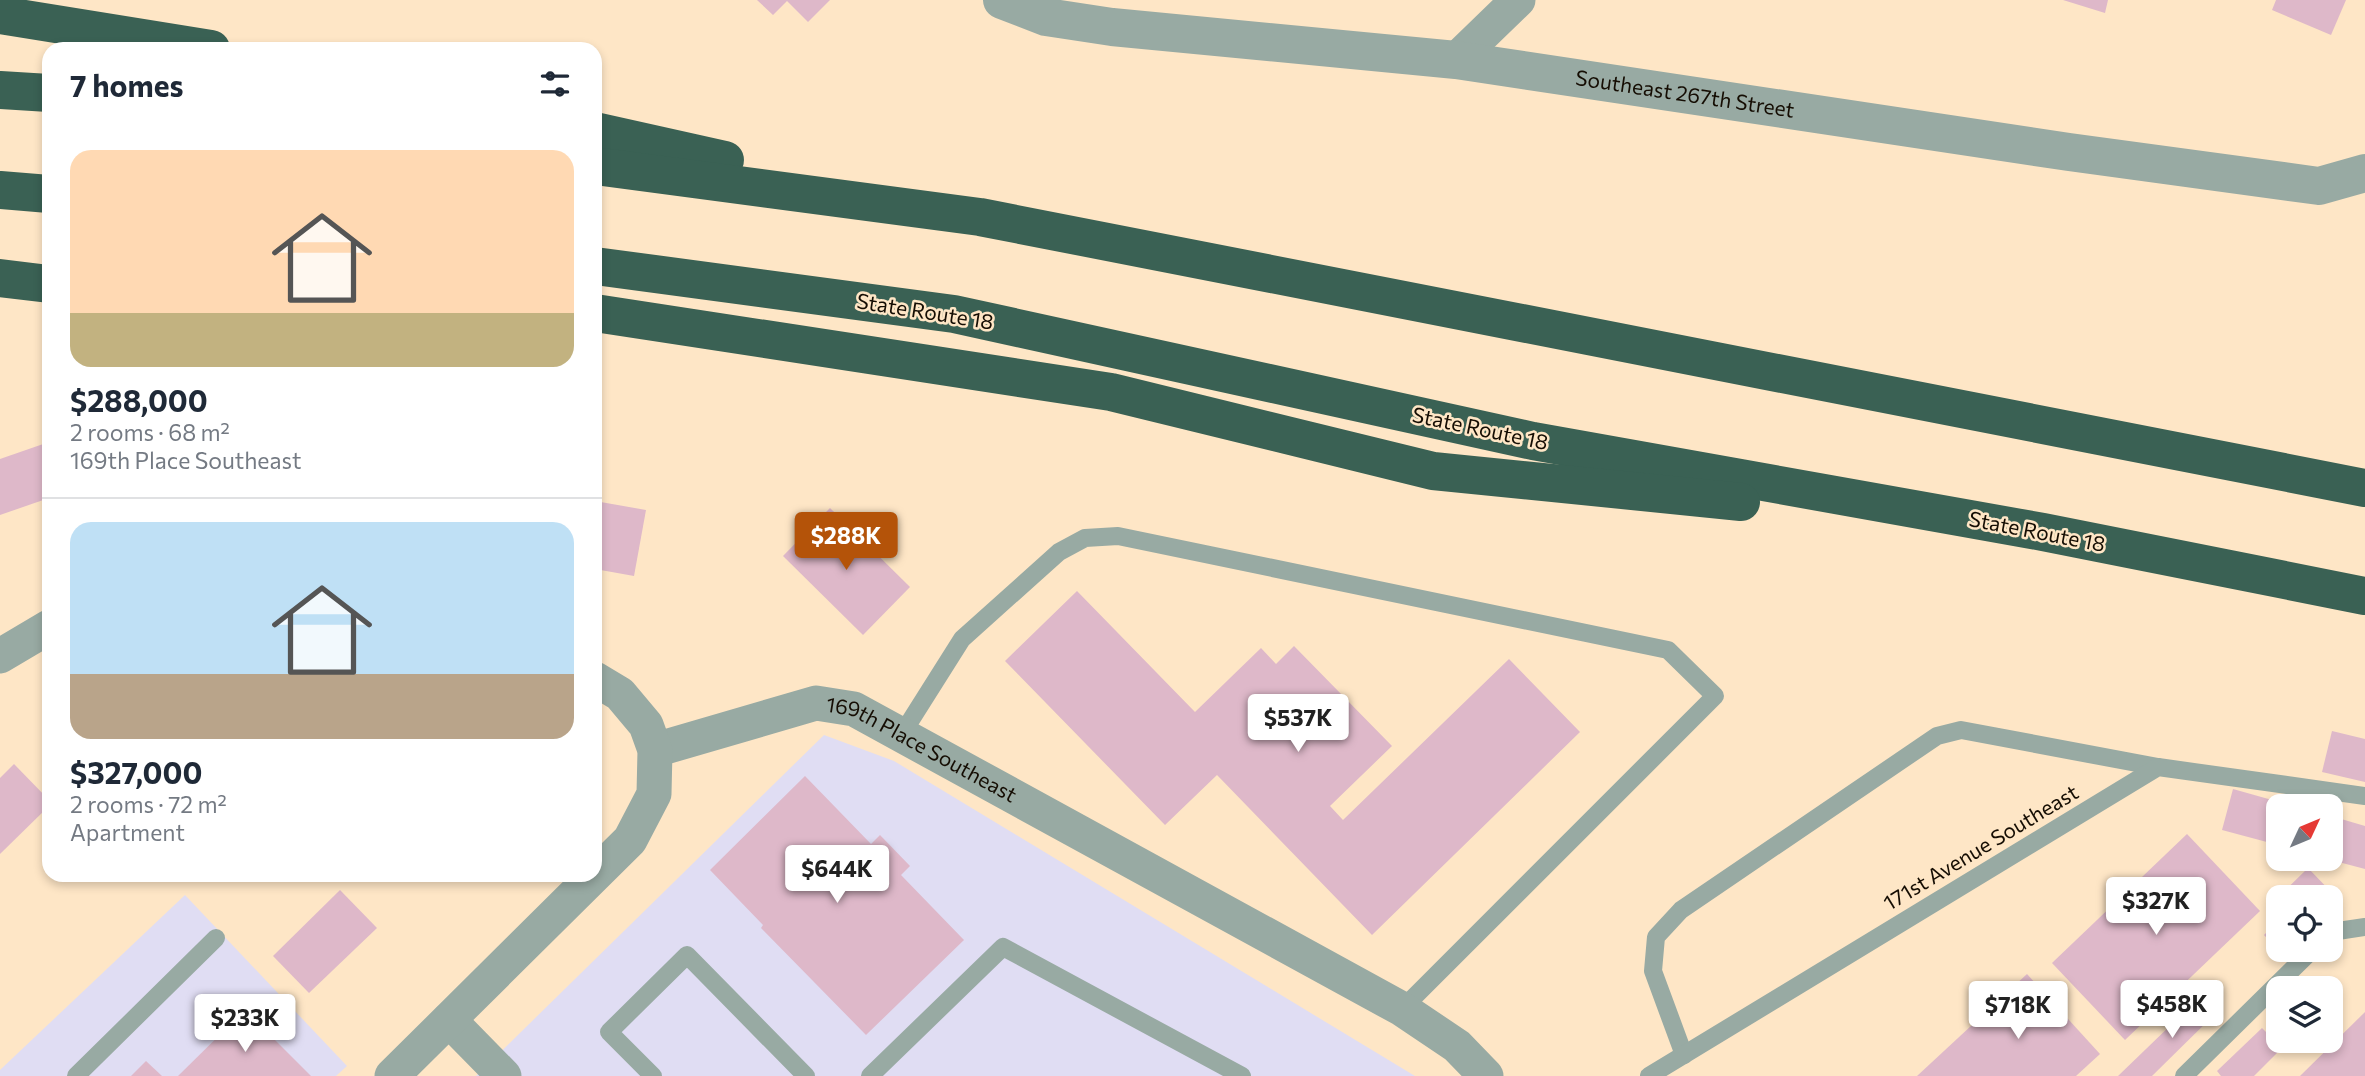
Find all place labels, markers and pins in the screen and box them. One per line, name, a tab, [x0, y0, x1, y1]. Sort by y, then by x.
pin: $288K	[797, 512, 895, 572]
pin: $537K	[1249, 694, 1347, 754]
pin: $644K	[788, 846, 886, 905]
pin: $327K	[2107, 878, 2205, 937]
pin: $458K	[2123, 981, 2221, 1040]
pin: $718K	[1969, 982, 2067, 1041]
pin: $233K	[196, 995, 294, 1054]

